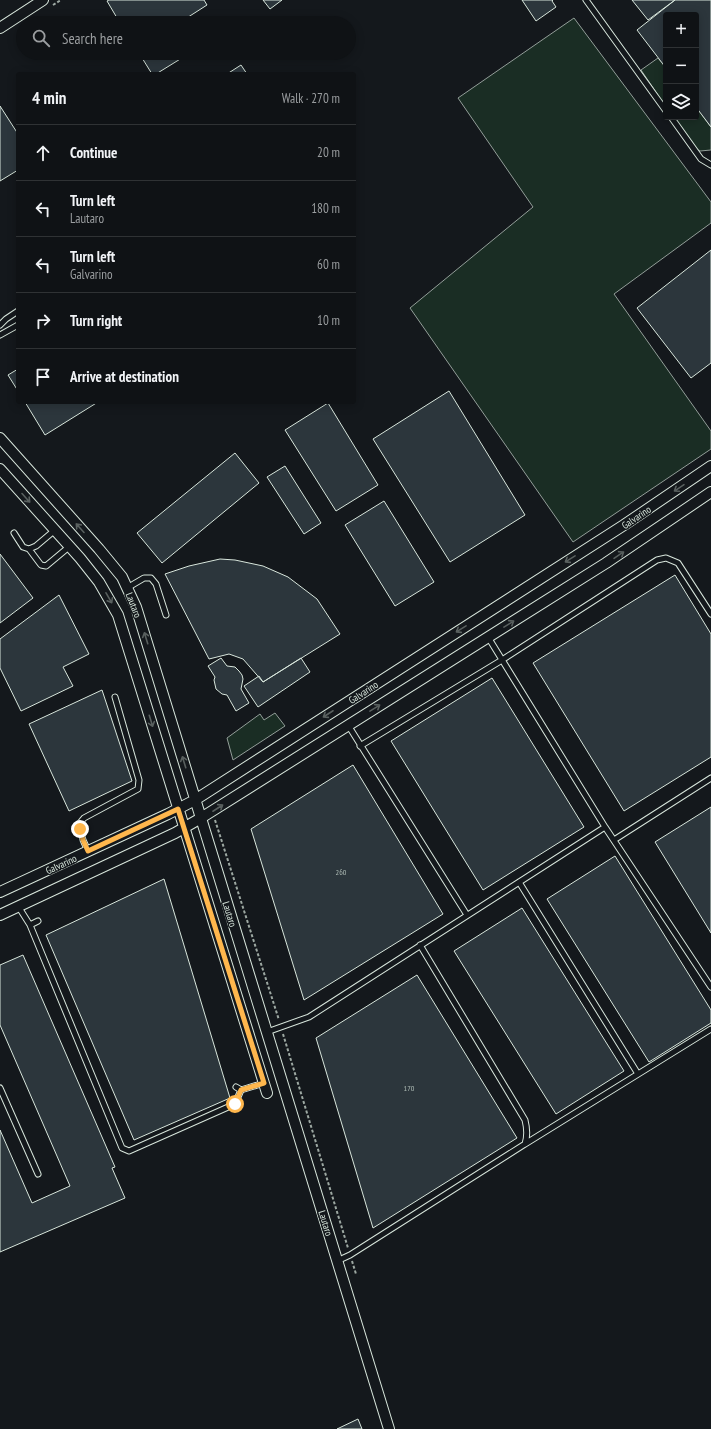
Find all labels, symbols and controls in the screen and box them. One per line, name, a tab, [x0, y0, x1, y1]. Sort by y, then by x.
map controls	[663, 12, 699, 120]
button: +	[663, 12, 699, 48]
search box	[16, 16, 356, 60]
icon: search	[30, 27, 52, 49]
text: Search here	[62, 29, 123, 48]
button: −	[663, 48, 699, 84]
button: layers	[663, 84, 699, 120]
text: 4 min	[32, 87, 66, 109]
text: Walk · 270 m	[282, 90, 340, 107]
icon: ahead	[32, 142, 54, 164]
text: Continue	[70, 143, 117, 162]
text: 20 m	[317, 144, 340, 161]
text: Turn left	[70, 191, 115, 210]
icon: left	[32, 198, 54, 220]
text: 180 m	[311, 200, 340, 217]
text: Lautaro	[70, 210, 104, 227]
text: Turn left	[70, 247, 115, 266]
icon: left	[32, 254, 54, 276]
text: 60 m	[317, 256, 340, 273]
text: Galvarino	[70, 266, 113, 283]
icon: right	[32, 310, 54, 332]
text: Turn right	[70, 311, 122, 330]
text: 10 m	[317, 312, 340, 329]
icon: arrive	[32, 366, 54, 388]
text: Arrive at destination	[70, 367, 179, 386]
one-way arrow	[674, 484, 685, 492]
one-way arrow	[22, 493, 31, 503]
street label: Galvarino	[619, 503, 653, 532]
one-way arrow	[76, 523, 85, 533]
one-way arrow	[613, 550, 624, 559]
one-way arrow	[564, 556, 576, 564]
street label: Lautaro	[123, 591, 144, 620]
one-way arrow	[105, 592, 113, 604]
one-way arrow	[503, 620, 514, 628]
one-way arrow	[456, 625, 467, 633]
one-way arrow	[142, 632, 149, 645]
street label: Galvarino	[346, 678, 381, 707]
one-way arrow	[369, 704, 381, 712]
one-way arrow	[322, 710, 333, 718]
one-way arrow	[148, 714, 155, 727]
one-way arrow	[180, 756, 187, 769]
one-way arrow	[212, 804, 223, 812]
route end	[71, 820, 89, 838]
street label: Galvarino	[44, 852, 79, 877]
house number: 260	[336, 867, 347, 877]
street label: Lautaro	[219, 900, 240, 929]
house number: 170	[404, 1083, 415, 1093]
route start	[226, 1095, 244, 1113]
street label: Lautaro	[315, 1209, 336, 1238]

